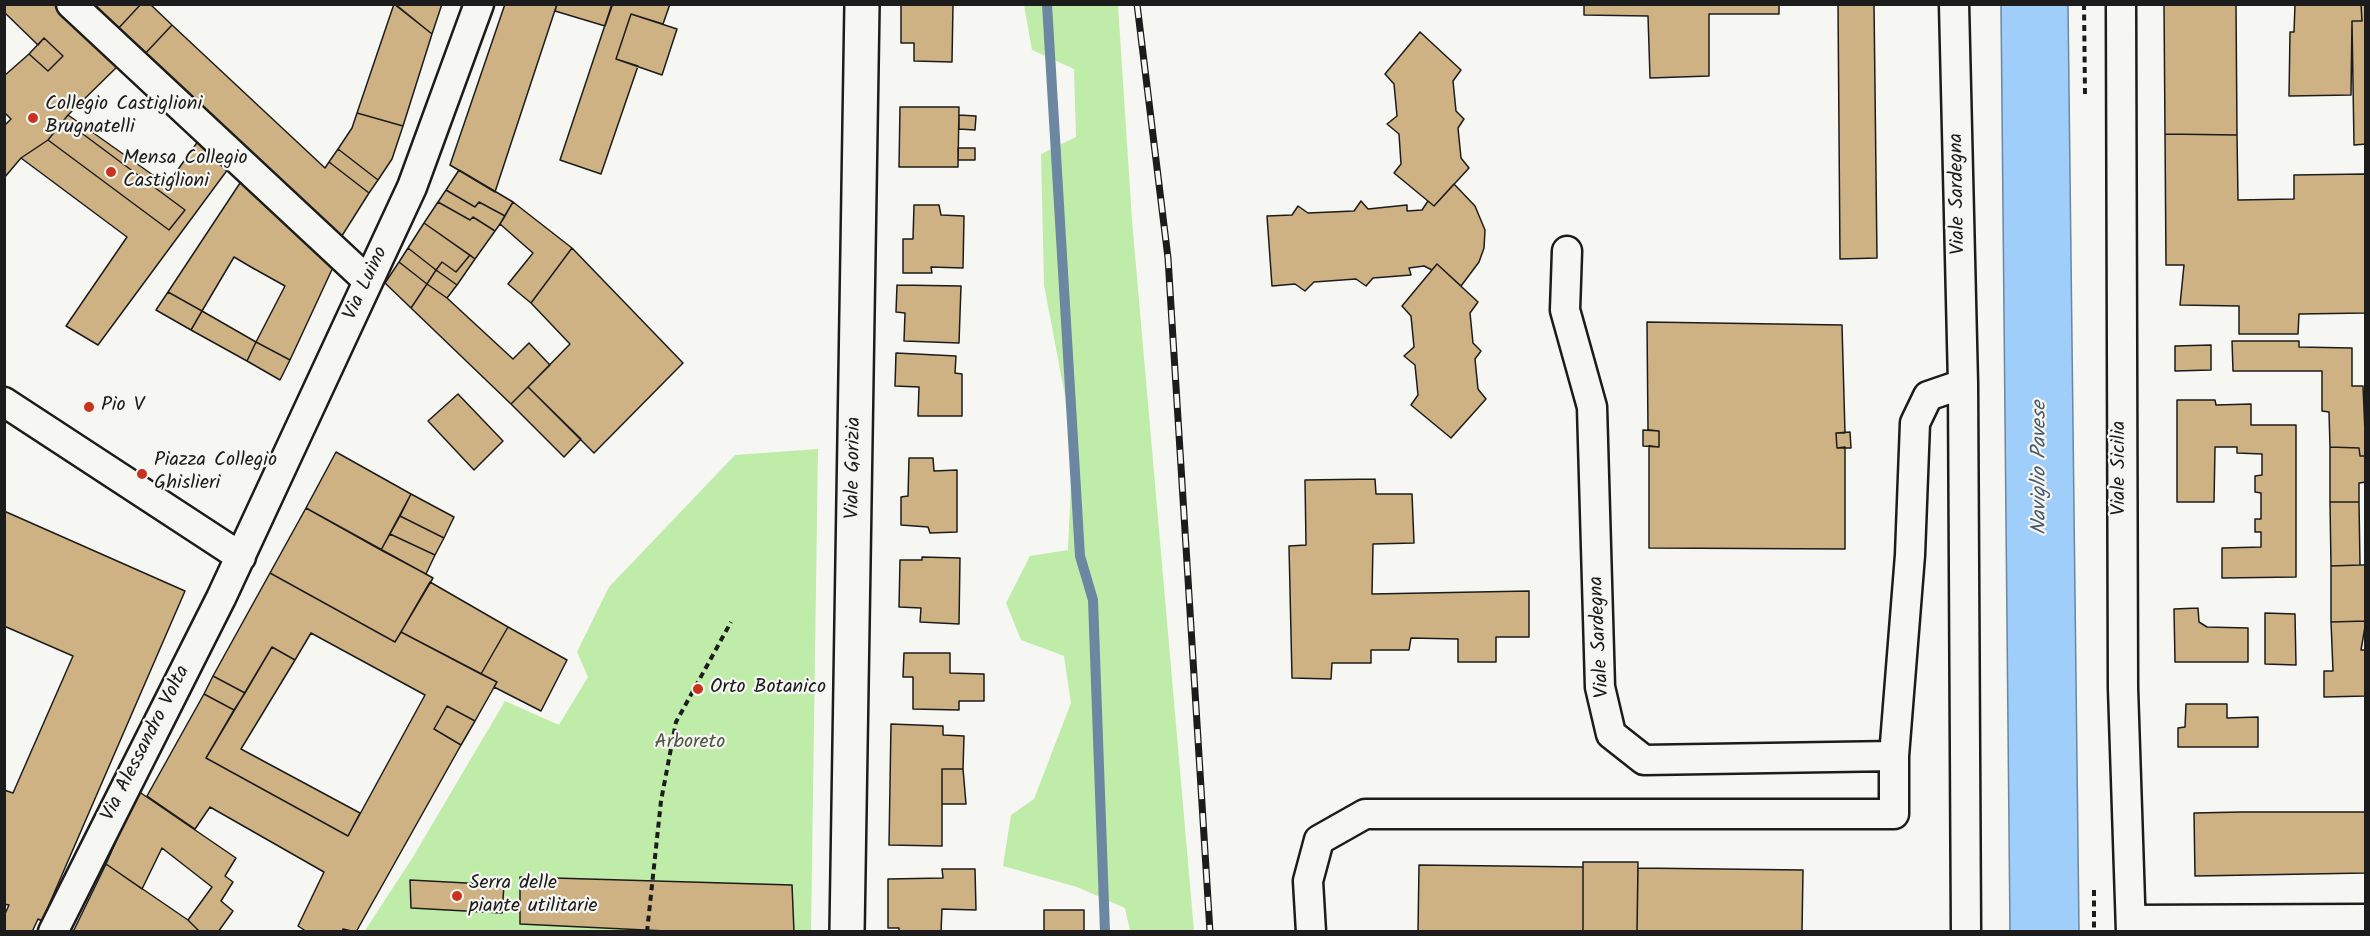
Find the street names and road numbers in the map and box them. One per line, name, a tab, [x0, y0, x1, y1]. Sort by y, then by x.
street label: Viale Sardegna	[1946, 133, 1972, 255]
street label: Via Luino	[340, 244, 394, 324]
street label: Viale Gorizia	[842, 417, 868, 519]
street label: Viale Sicilia	[2109, 421, 2133, 515]
street label: Viale Sardegna	[1586, 576, 1616, 698]
street label: Via Alessandro Volta	[97, 662, 197, 826]

